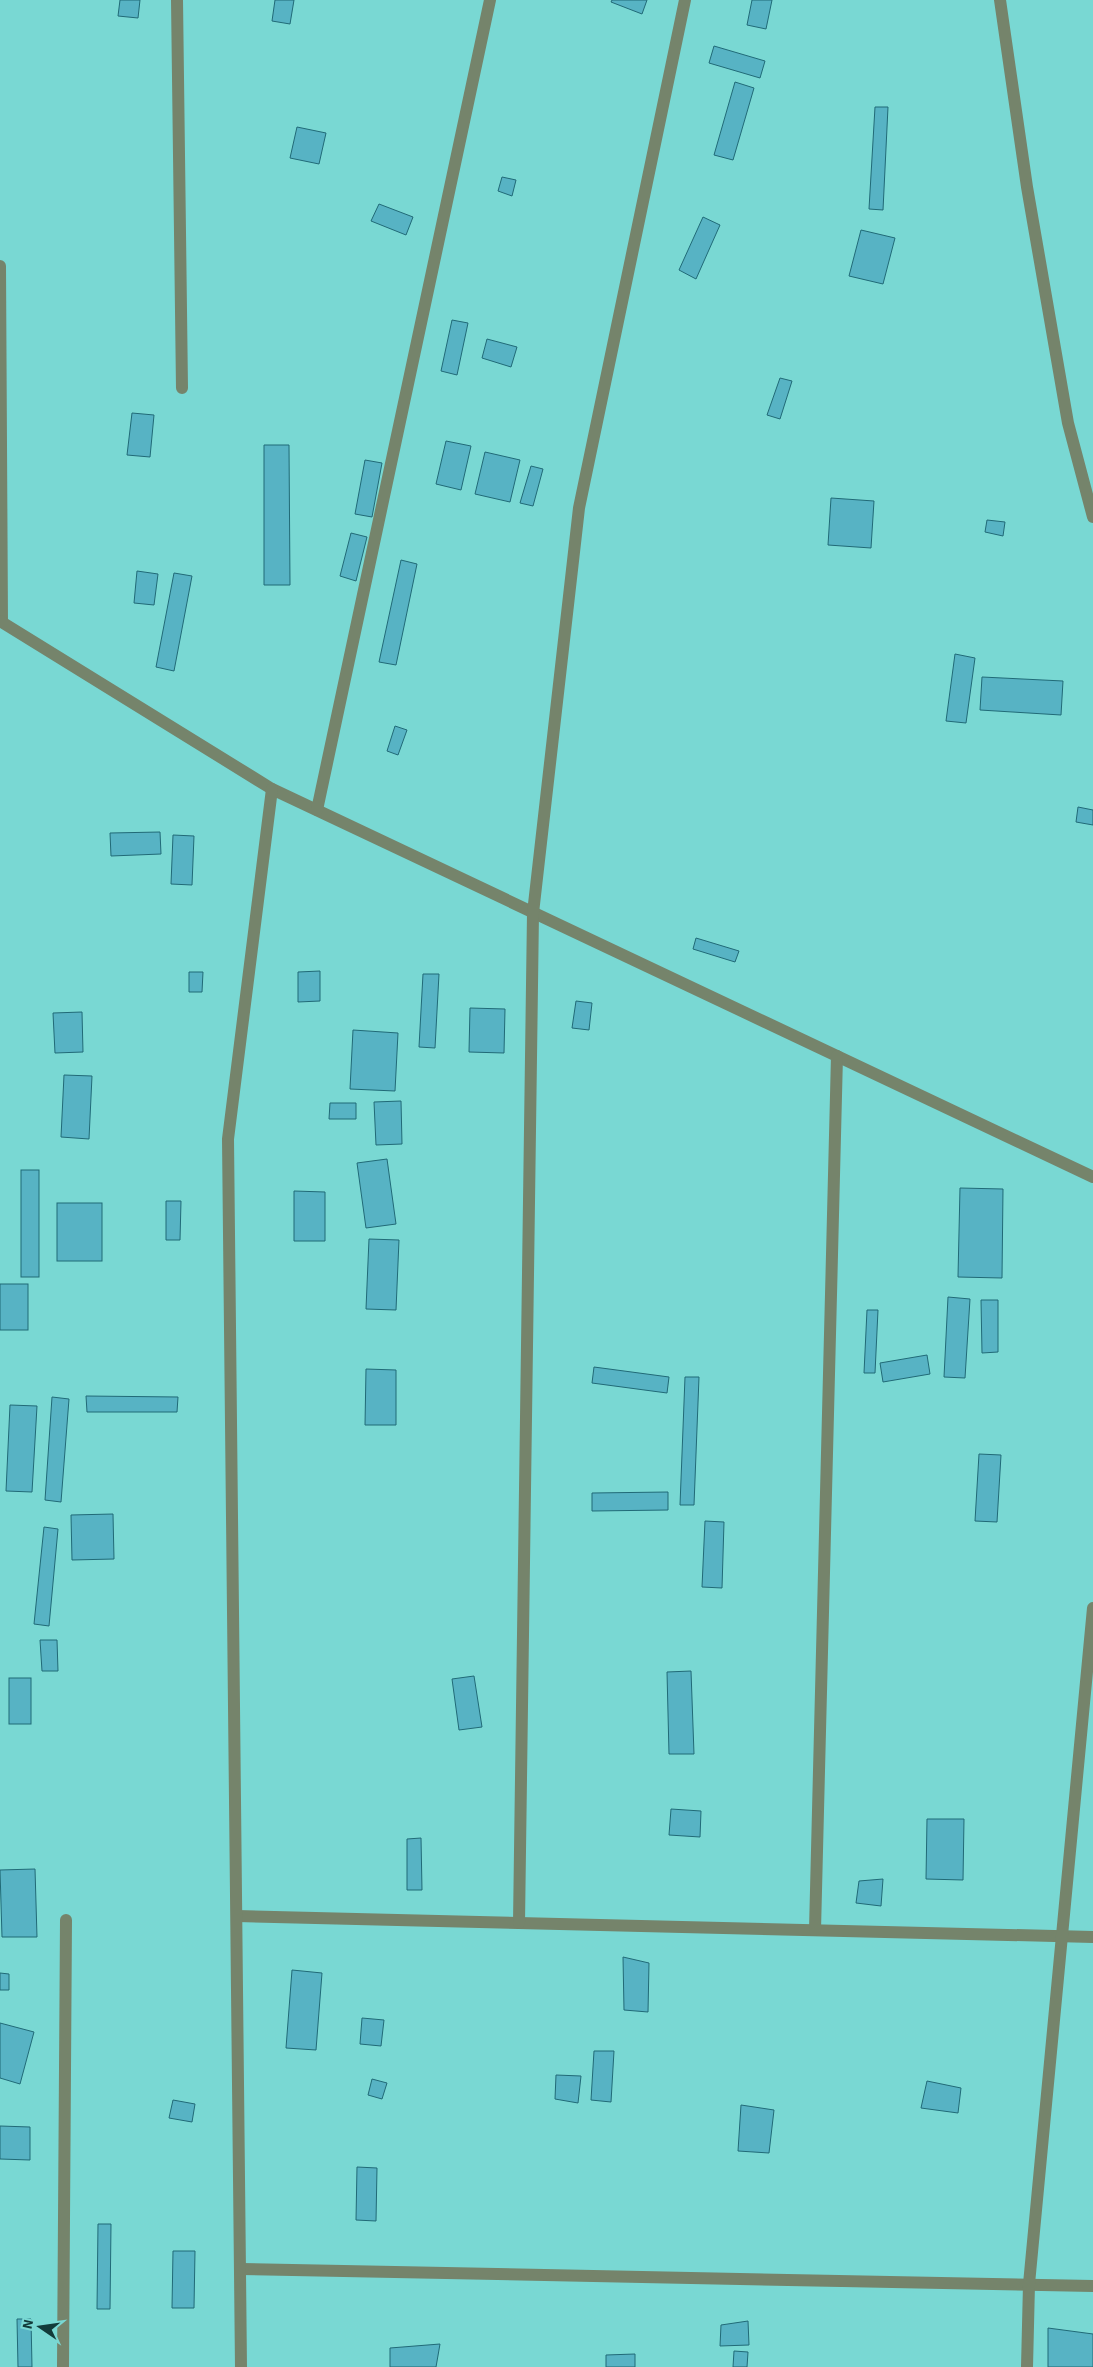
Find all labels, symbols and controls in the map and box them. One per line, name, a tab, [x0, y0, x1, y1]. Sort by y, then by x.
north arrow	[15, 2302, 65, 2352]
text: N	[18, 2318, 39, 2331]

